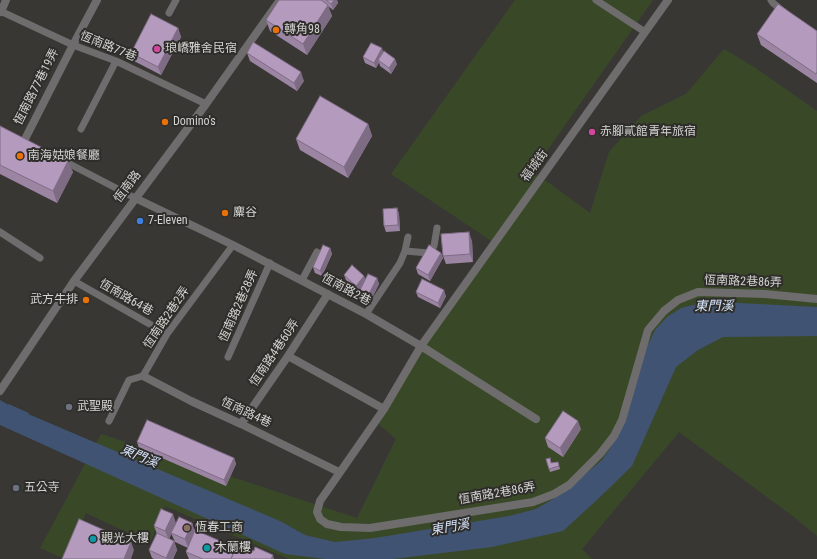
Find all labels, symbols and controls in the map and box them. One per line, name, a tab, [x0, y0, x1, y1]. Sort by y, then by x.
place label: 轉角98	[284, 23, 320, 37]
marker: 轉角98	[271, 25, 281, 35]
street label: 恆南路77巷	[78, 29, 138, 65]
place label: 琅嶠雅舍民宿	[165, 42, 237, 56]
marker: 琅嶠雅舍民宿	[152, 44, 162, 54]
street label: 恆南路77巷19弄	[12, 46, 62, 128]
place label: Domino's	[173, 115, 216, 129]
marker: Domino's	[160, 117, 170, 127]
place label: 赤腳貳館青年旅宿	[600, 125, 696, 139]
marker: 赤腳貳館青年旅宿	[587, 127, 597, 137]
street label: 福城街	[519, 147, 551, 185]
place label: 南海姑娘餐廳	[28, 149, 100, 163]
marker: 南海姑娘餐廳	[15, 151, 25, 161]
street label: 恆南路	[111, 168, 145, 206]
place label: 麋谷	[233, 206, 257, 220]
marker: 麋谷	[220, 208, 230, 218]
place label: 7-Eleven	[148, 214, 188, 228]
marker: 7-Eleven	[135, 216, 145, 226]
street label: 恆南路2巷28弄	[217, 268, 261, 344]
street label: 恆南路2巷	[319, 271, 373, 309]
street label: 恆南路2巷86弄	[704, 273, 782, 291]
street label: 恆南路64巷	[96, 277, 156, 319]
street label: 恆南路2巷2弄	[141, 284, 193, 352]
place label: 武方牛排	[30, 293, 78, 307]
marker: 武方牛排	[81, 295, 91, 305]
water label: 東門溪	[694, 299, 734, 315]
street label: 恆南路4巷60弄	[247, 317, 303, 389]
street label: 恆南路4巷	[219, 395, 273, 431]
place label: 武聖殿	[77, 400, 113, 414]
marker: 武聖殿	[64, 402, 74, 412]
water label: 東門溪	[118, 442, 160, 472]
street label: 恆南路2巷86弄	[457, 480, 537, 508]
place label: 五公寺	[24, 481, 60, 495]
marker: 五公寺	[11, 483, 21, 493]
water label: 東門溪	[429, 517, 471, 539]
place label: 恆春工商	[195, 521, 243, 535]
marker: 恆春工商	[182, 523, 192, 533]
place label: 觀光大樓	[101, 532, 149, 546]
marker: 觀光大樓	[88, 534, 98, 544]
place label: 木蘭樓	[215, 541, 251, 555]
marker: 木蘭樓	[202, 543, 212, 553]

